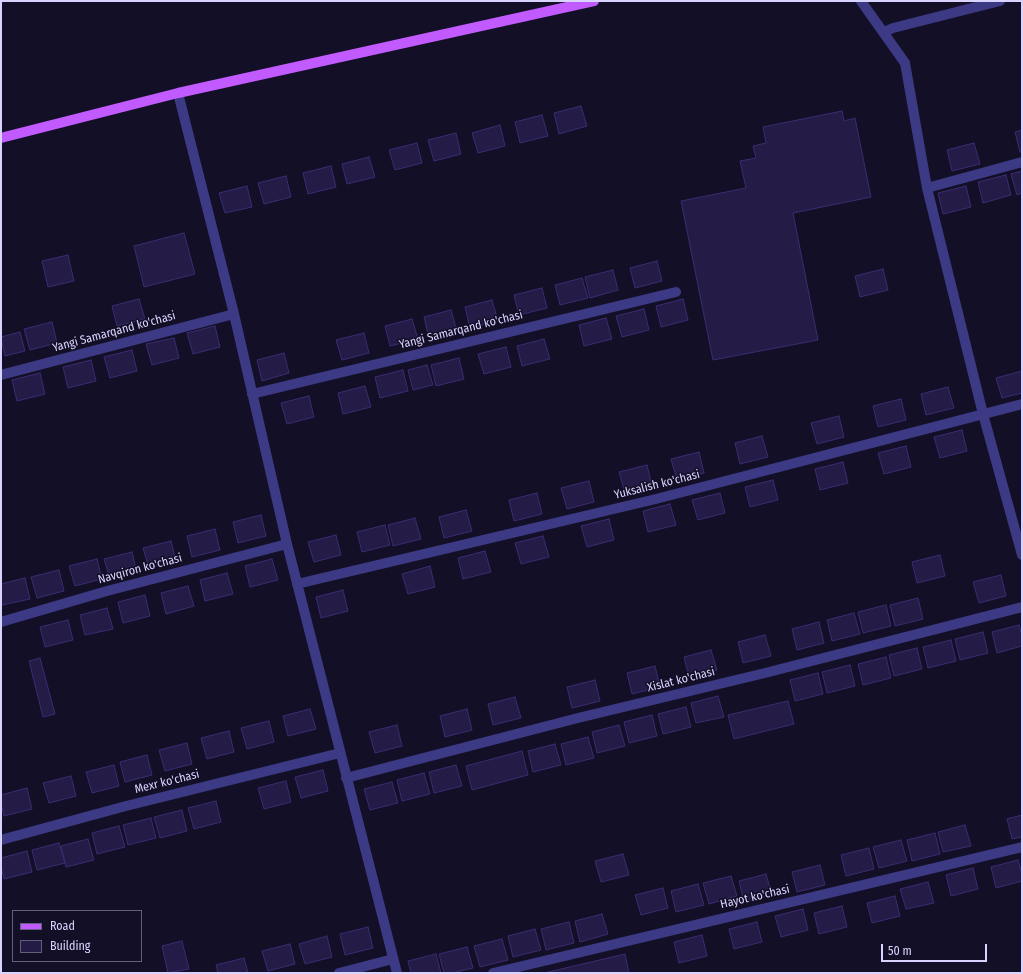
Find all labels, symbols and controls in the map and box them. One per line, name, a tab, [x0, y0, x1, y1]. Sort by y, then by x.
street label: Yangi Samarqand ko'chasi	[398, 308, 524, 352]
street label: Yangi Samarqand ko'chasi	[51, 309, 177, 355]
street label: Yuksalish ko'chasi	[613, 467, 701, 503]
street label: Navqiron ko'chasi	[96, 551, 184, 587]
street label: Xislat ko'chasi	[646, 665, 716, 695]
street label: Mexr ko'chasi	[133, 767, 201, 797]
street label: Hayot ko'chasi	[719, 882, 791, 912]
legend	[12, 910, 142, 962]
text: Road	[50, 919, 75, 933]
scale bar	[883, 936, 989, 962]
text: Building	[50, 939, 90, 953]
text: 50 m	[888, 944, 912, 958]

